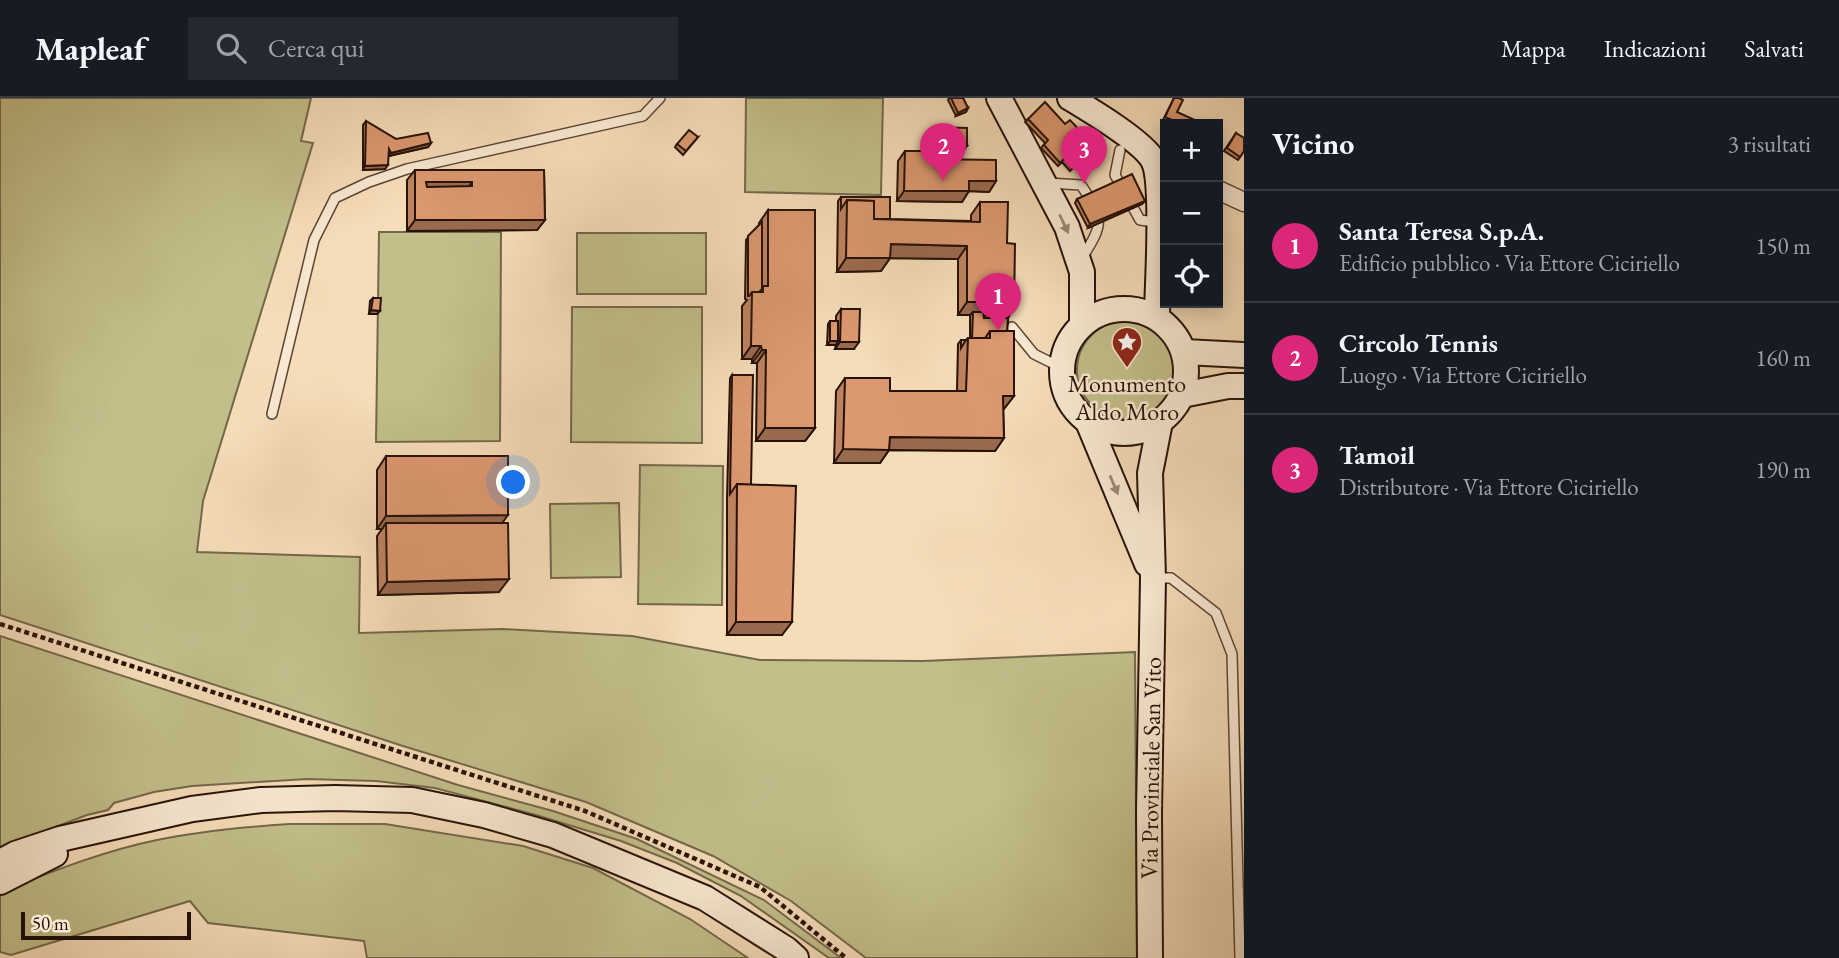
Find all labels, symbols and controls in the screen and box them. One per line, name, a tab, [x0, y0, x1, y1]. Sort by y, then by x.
search box	[188, 17, 678, 80]
text: Mapleaf	[35, 27, 146, 70]
icon: search	[212, 29, 250, 67]
text: Cerca qui	[268, 31, 364, 65]
text: Mappa	[1501, 33, 1566, 64]
text: Indicazioni	[1604, 33, 1706, 64]
text: Salvati	[1744, 33, 1804, 64]
map controls	[1160, 119, 1223, 308]
button: +	[1160, 119, 1223, 182]
pin: 2	[920, 123, 966, 181]
text: Vicino	[1272, 124, 1354, 163]
pin: 3	[1061, 126, 1107, 184]
text: 3 risultati	[1728, 129, 1811, 159]
button: −	[1160, 182, 1223, 245]
one-way arrow	[1058, 214, 1070, 234]
text: Santa Teresa S.p.A.	[1339, 214, 1544, 248]
text: 1	[1289, 231, 1301, 261]
text: 150 m	[1755, 231, 1811, 261]
button: locate	[1160, 245, 1223, 308]
text: Edificio pubblico · Via Ettore Ciciriello	[1339, 248, 1680, 278]
pin: 1	[975, 273, 1021, 331]
place icon: Monumento Aldo Moro	[1110, 325, 1144, 369]
text: Circolo Tennis	[1339, 326, 1498, 360]
text: 2	[1289, 343, 1301, 373]
text: 160 m	[1755, 343, 1811, 373]
text: Luogo · Via Ettore Ciciriello	[1339, 360, 1587, 390]
place label: Monumento Aldo Moro	[1068, 368, 1186, 427]
text: Tamoil	[1339, 438, 1415, 472]
text: 3	[1289, 455, 1301, 485]
text: 190 m	[1755, 455, 1811, 485]
your location	[496, 465, 530, 499]
text: Distributore · Via Ettore Ciciriello	[1339, 472, 1639, 502]
one-way arrow	[1109, 474, 1120, 495]
street label: Via Provinciale San Vito	[1133, 657, 1168, 879]
scale bar	[21, 909, 191, 941]
text: 50 m	[32, 911, 69, 936]

